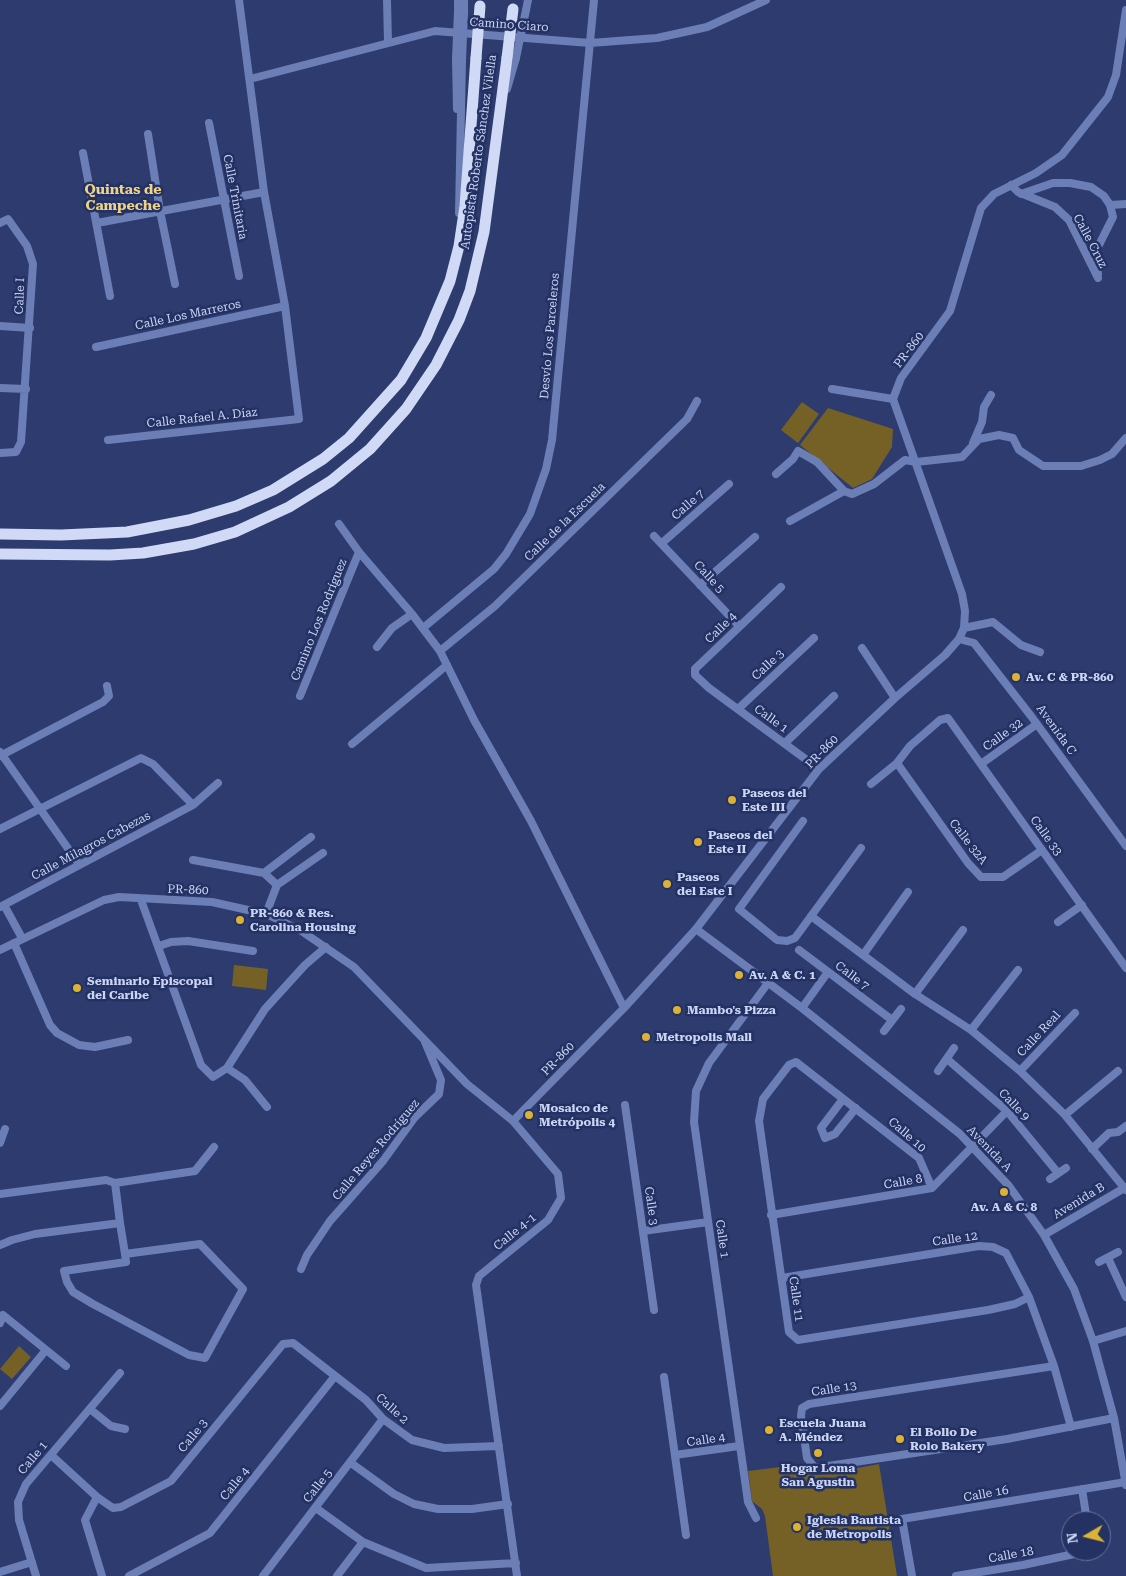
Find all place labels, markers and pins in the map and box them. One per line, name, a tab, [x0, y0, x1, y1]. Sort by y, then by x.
place label: Av. C & PR-860	[1026, 670, 1114, 684]
marker: Av. C & PR-860	[1010, 671, 1022, 683]
place label: Paseos del Este III	[742, 786, 806, 814]
marker: Paseos del Este III	[726, 794, 738, 806]
place label: Paseos del Este II	[708, 828, 772, 856]
marker: Paseos del Este II	[692, 836, 704, 848]
place label: Paseos del Este I	[677, 870, 733, 898]
marker: Paseos del Este I	[661, 878, 673, 890]
place label: PR-860 & Res. Carolina Housing	[250, 906, 356, 934]
marker: PR-860 & Res. Carolina Housing	[234, 914, 246, 926]
place label: Av. A & C. 1	[749, 968, 816, 982]
marker: Av. A & C. 1	[733, 969, 745, 981]
place label: Seminario Episcopal del Caribe	[87, 974, 212, 1002]
marker: Seminario Episcopal del Caribe	[71, 982, 83, 994]
place label: Mambo's Pizza	[687, 1003, 776, 1017]
marker: Mambo's Pizza	[671, 1004, 683, 1016]
place label: Metropolis Mall	[656, 1030, 752, 1044]
marker: Metropolis Mall	[640, 1031, 652, 1043]
place label: Mosaico de Metrópolis 4	[539, 1101, 615, 1129]
marker: Mosaico de Metrópolis 4	[523, 1109, 535, 1121]
marker: Av. A & C. 8	[998, 1186, 1010, 1198]
place label: Av. A & C. 8	[971, 1200, 1037, 1214]
place label: Escuela Juana A. Méndez	[779, 1416, 866, 1444]
marker: Escuela Juana A. Méndez	[763, 1424, 775, 1436]
place label: El Bollo De Rolo Bakery	[910, 1425, 984, 1453]
marker: El Bollo De Rolo Bakery	[894, 1433, 906, 1445]
marker: Hogar Loma San Agustin	[812, 1447, 824, 1459]
place label: Hogar Loma San Agustin	[781, 1461, 855, 1489]
place label: Iglesia Bautista de Metropolis	[807, 1513, 901, 1541]
marker: Iglesia Bautista de Metropolis	[791, 1521, 803, 1533]

